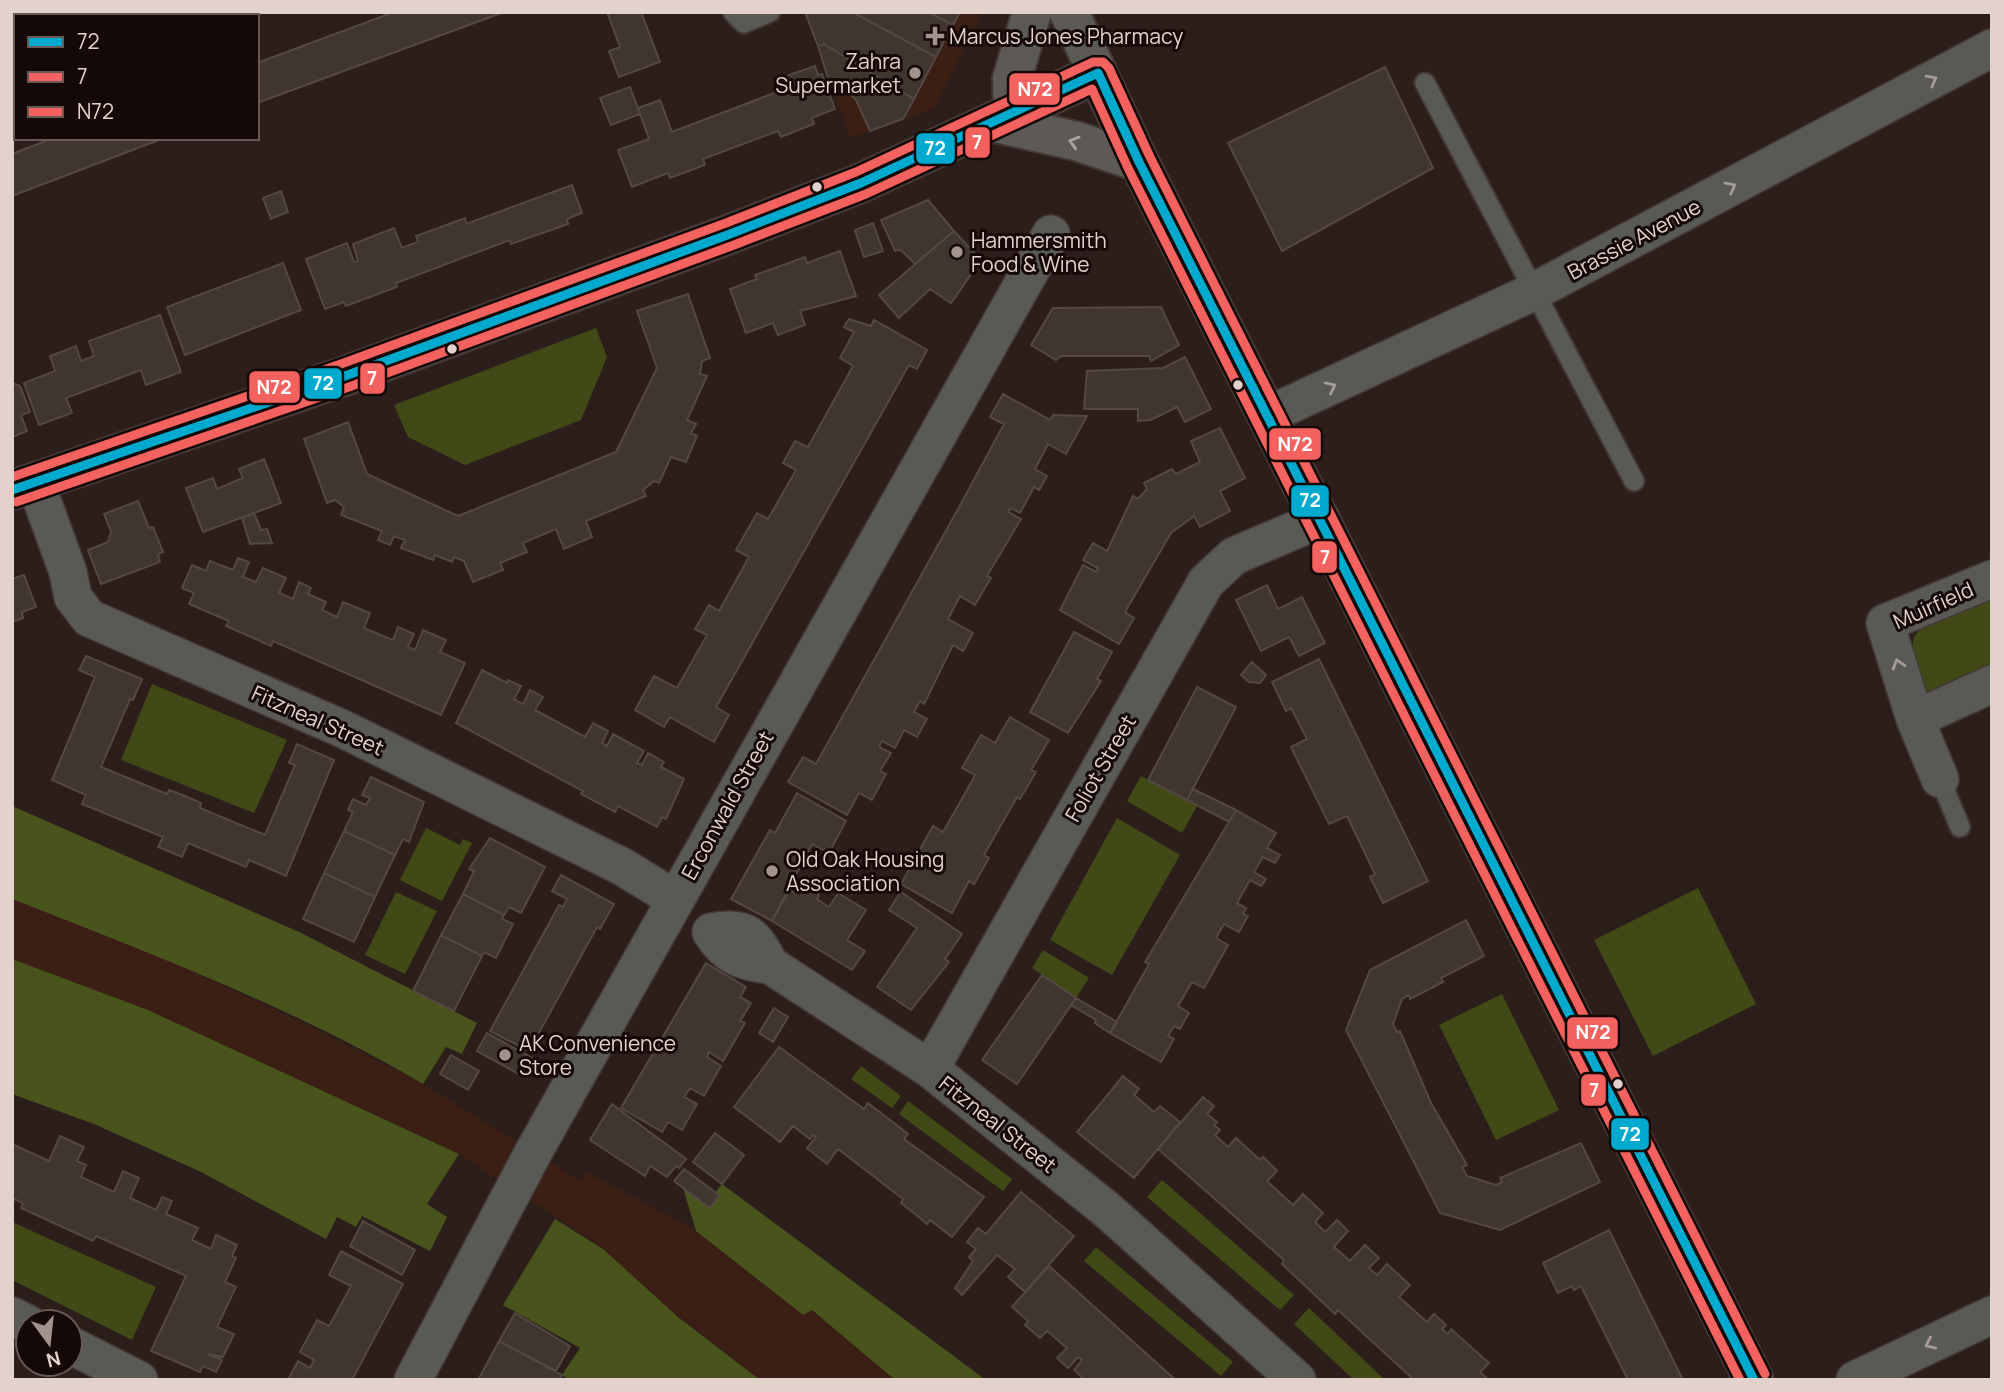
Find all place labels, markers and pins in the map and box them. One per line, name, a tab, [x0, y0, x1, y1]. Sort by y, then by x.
place label: Marcus Jones Pharmacy	[949, 22, 1183, 50]
marker: Marcus Jones Pharmacy	[927, 28, 943, 44]
place label: Zahra Supermarket	[775, 47, 901, 99]
marker: Zahra Supermarket	[907, 65, 923, 81]
unlabelled marker	[810, 180, 824, 194]
place label: Hammersmith Food & Wine	[971, 226, 1107, 278]
marker: Hammersmith Food & Wine	[949, 244, 965, 260]
unlabelled marker	[445, 342, 459, 356]
unlabelled marker	[1231, 378, 1245, 392]
place label: Old Oak Housing Association	[786, 845, 944, 897]
marker: Old Oak Housing Association	[764, 863, 780, 879]
place label: AK Convenience Store	[519, 1029, 676, 1081]
marker: AK Convenience Store	[497, 1047, 513, 1063]
unlabelled marker	[1611, 1077, 1625, 1091]

